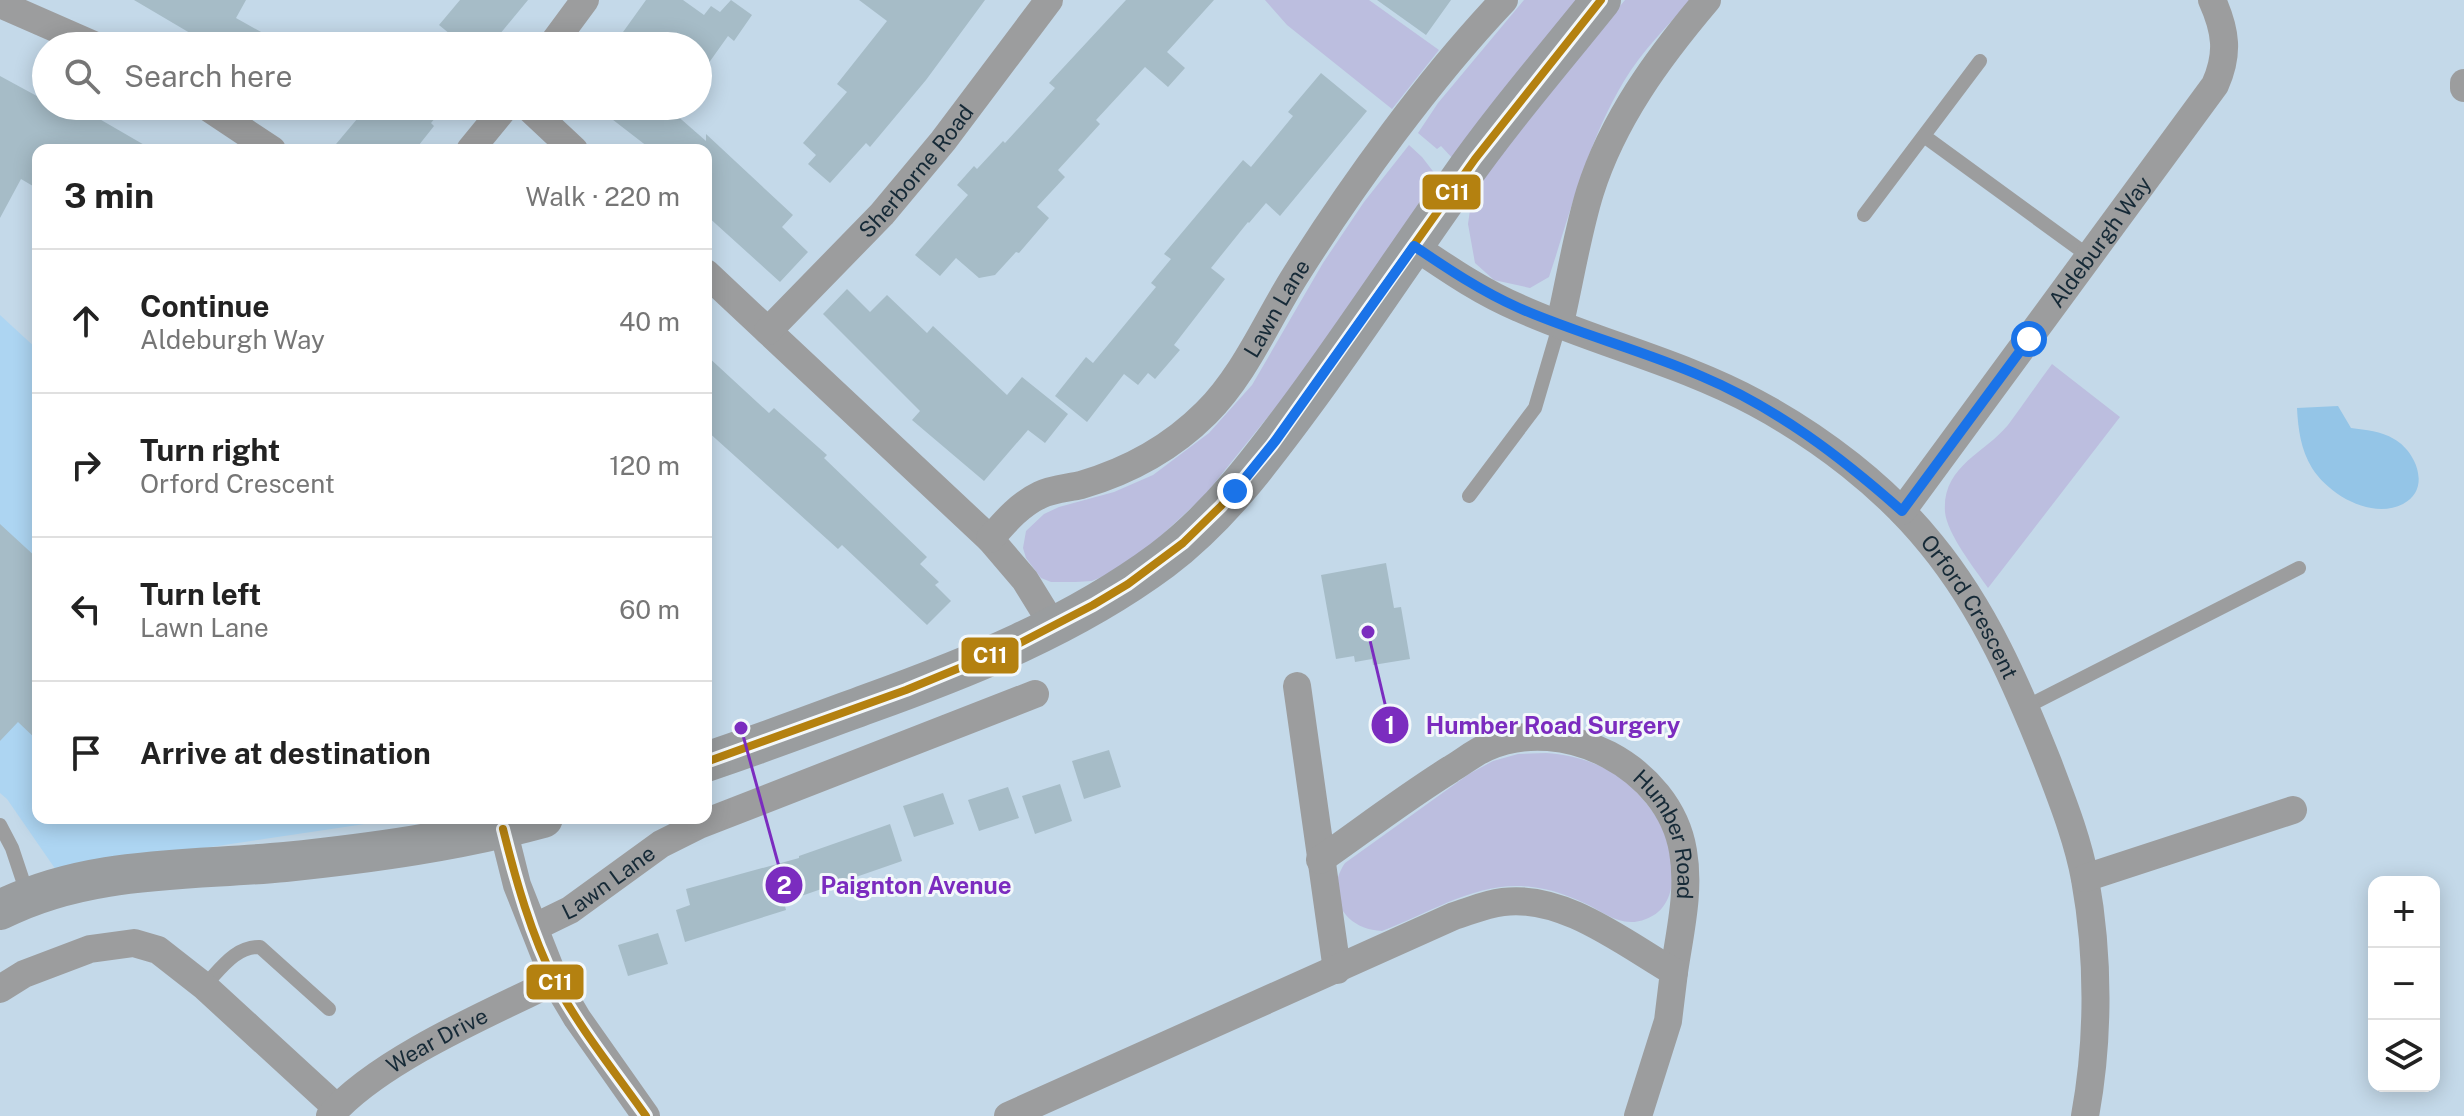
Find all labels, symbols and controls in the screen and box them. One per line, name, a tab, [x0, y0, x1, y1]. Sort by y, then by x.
search box	[32, 32, 712, 120]
icon: search	[60, 54, 104, 98]
text: Search here	[124, 58, 292, 94]
street label: Sherborne Road	[853, 100, 979, 243]
street label: Aldeburgh Way	[2043, 171, 2157, 313]
line badge: C11	[1421, 173, 1482, 211]
text: 3 min	[64, 176, 154, 216]
text: C11	[1435, 179, 1469, 205]
text: Walk · 220 m	[525, 181, 680, 212]
street label: Lawn Lane	[1238, 254, 1315, 362]
text: Continue	[140, 288, 270, 324]
icon: ahead	[64, 299, 108, 343]
text: 40 m	[619, 306, 680, 337]
route start	[2011, 321, 2047, 357]
text: Aldeburgh Way	[140, 324, 325, 355]
text: Turn right	[140, 432, 280, 468]
icon: right	[64, 443, 108, 487]
text: 120 m	[609, 450, 680, 481]
text: Orford Crescent	[140, 468, 335, 499]
route end	[1217, 473, 1253, 509]
street label: Orford Crescent	[1916, 529, 2024, 683]
text: Turn left	[140, 576, 261, 612]
icon: left	[64, 587, 108, 631]
text: 60 m	[619, 594, 680, 625]
text: Lawn Lane	[140, 612, 269, 643]
line badge: C11	[960, 636, 1020, 675]
text: C11	[973, 642, 1007, 668]
callout: Humber Road Surgery	[1370, 701, 1697, 749]
text: 1	[1385, 711, 1395, 739]
text: Humber Road Surgery	[1426, 711, 1681, 739]
icon: arrive	[64, 731, 108, 775]
text: Arrive at destination	[140, 735, 431, 771]
street label: Humber Road	[1628, 764, 1698, 900]
street label: Lawn Lane	[558, 840, 660, 925]
callout: Paignton Avenue	[764, 861, 1028, 909]
text: 2	[776, 871, 792, 899]
text: Paignton Avenue	[820, 871, 1012, 899]
map controls	[2368, 876, 2440, 1092]
button: +	[2368, 876, 2440, 948]
button: −	[2368, 948, 2440, 1020]
line badge: C11	[525, 963, 585, 1001]
text: C11	[538, 969, 572, 995]
street label: Wear Drive	[382, 1002, 492, 1078]
button: layers	[2368, 1020, 2440, 1092]

